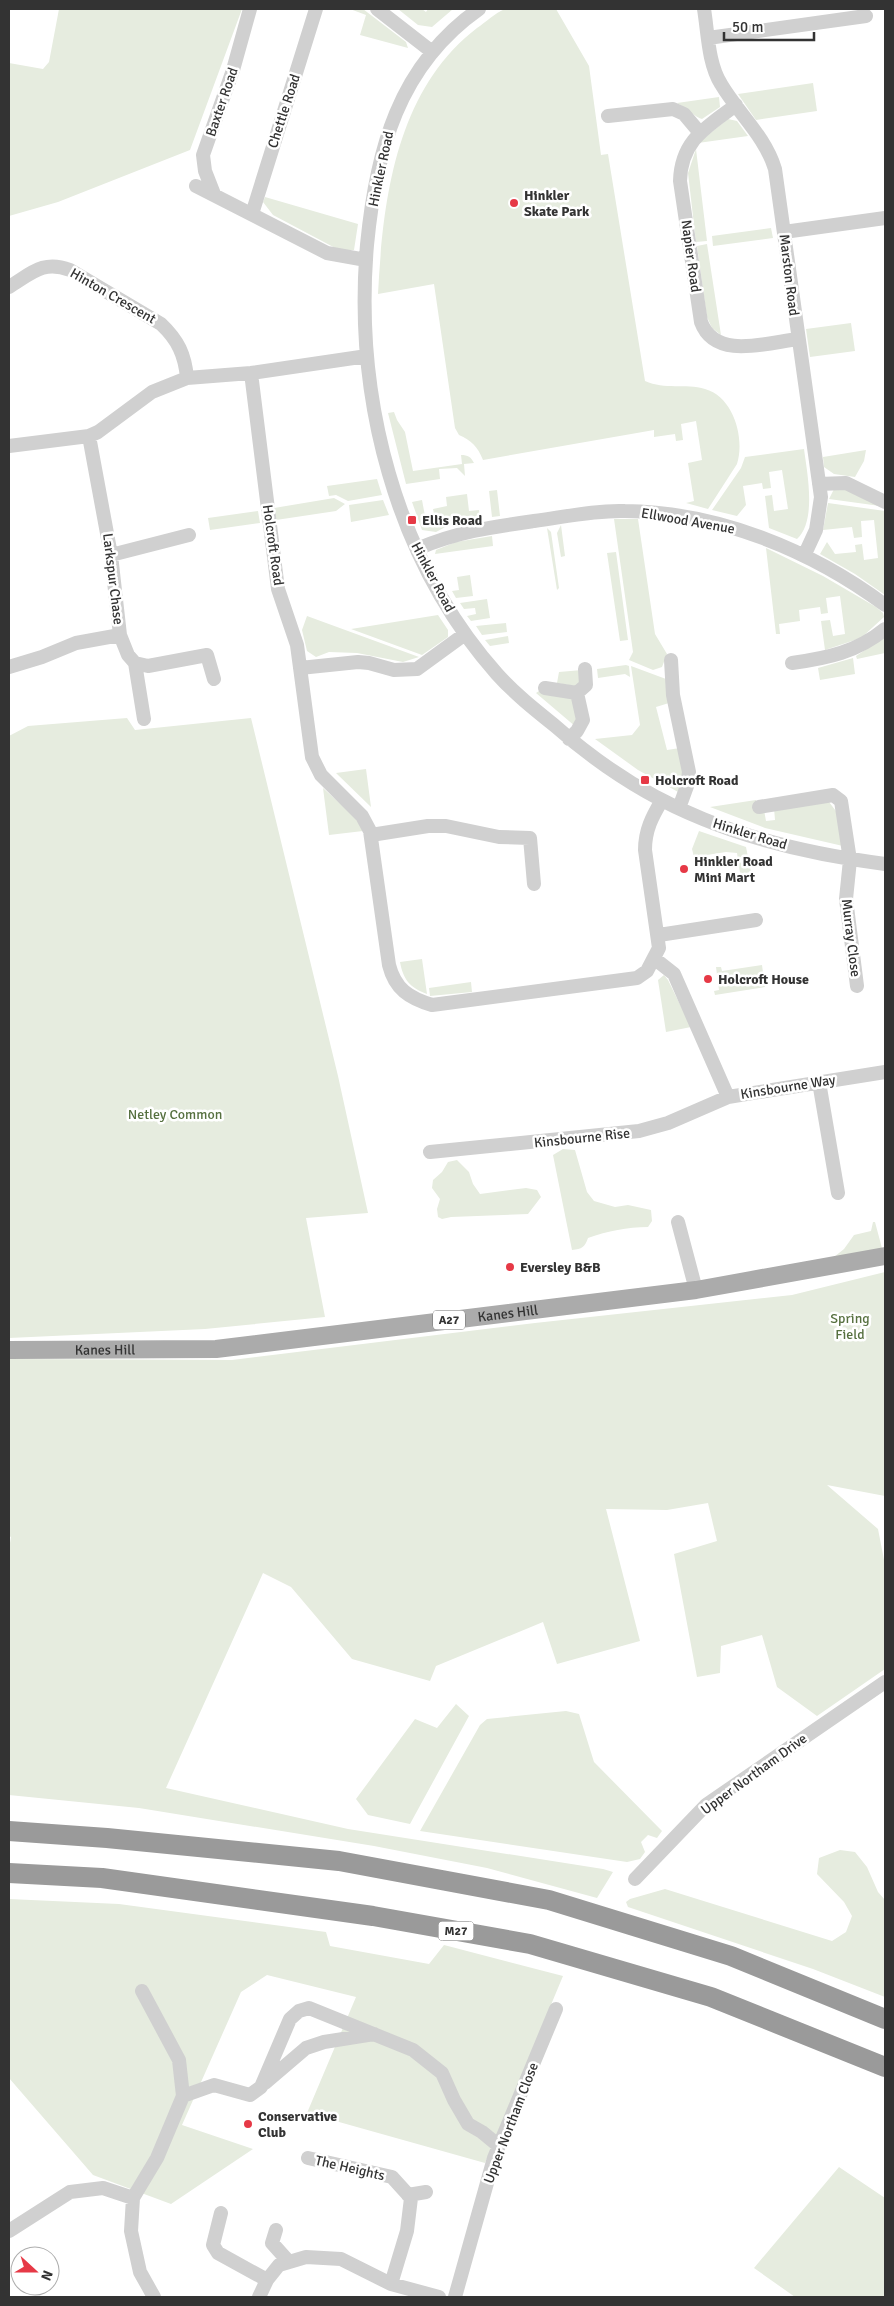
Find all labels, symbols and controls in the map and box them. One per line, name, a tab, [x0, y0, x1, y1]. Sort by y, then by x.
scale bar	[724, 10, 814, 42]
text: 50 m	[732, 18, 763, 36]
street label: Baxter Road	[202, 65, 242, 139]
street label: Chettle Road	[264, 72, 304, 150]
street label: Hinkler Road	[365, 130, 397, 208]
place label: Hinkler Skate Park	[524, 187, 590, 220]
marker: Hinkler Skate Park	[508, 197, 520, 209]
street label: Napier Road	[678, 219, 704, 293]
street label: Marston Road	[776, 233, 802, 317]
street label: Hinton Crescent	[67, 265, 159, 327]
street label: Holcroft Road	[259, 503, 287, 587]
street label: Ellwood Avenue	[640, 504, 736, 538]
place label: Ellis Road	[422, 512, 483, 529]
marker: Ellis Road	[406, 514, 418, 526]
street label: Larkspur Chase	[99, 532, 127, 626]
street label: Hinkler Road	[407, 539, 459, 615]
place label: Holcroft Road	[655, 772, 739, 789]
marker: Holcroft Road	[639, 774, 651, 786]
street label: Hinkler Road	[711, 815, 789, 853]
place label: Hinkler Road Mini Mart	[694, 853, 773, 886]
marker: Hinkler Road Mini Mart	[678, 863, 690, 875]
street label: Murray Close	[838, 898, 864, 978]
place label: Holcroft House	[718, 971, 809, 988]
marker: Holcroft House	[702, 973, 714, 985]
street label: Kinsbourne Way	[739, 1071, 837, 1103]
park label: Netley Common	[128, 1106, 222, 1123]
street label: Kinsbourne Rise	[533, 1125, 631, 1151]
place label: Eversley B&B	[520, 1259, 601, 1276]
marker: Eversley B&B	[504, 1261, 516, 1273]
street label: Kanes Hill	[477, 1301, 539, 1325]
road number: A27	[433, 1310, 465, 1330]
park label: Spring Field	[830, 1310, 870, 1343]
street label: Kanes Hill	[75, 1341, 135, 1358]
street label: Upper Northam Drive	[698, 1730, 810, 1818]
road number: M27	[438, 1922, 474, 1940]
street label: Upper Northam Close	[480, 2060, 542, 2186]
place label: Conservative Club	[258, 2108, 337, 2141]
marker: Conservative Club	[242, 2118, 254, 2130]
street label: The Heights	[314, 2152, 386, 2184]
north arrow	[10, 2246, 60, 2296]
text: N	[37, 2268, 56, 2283]

